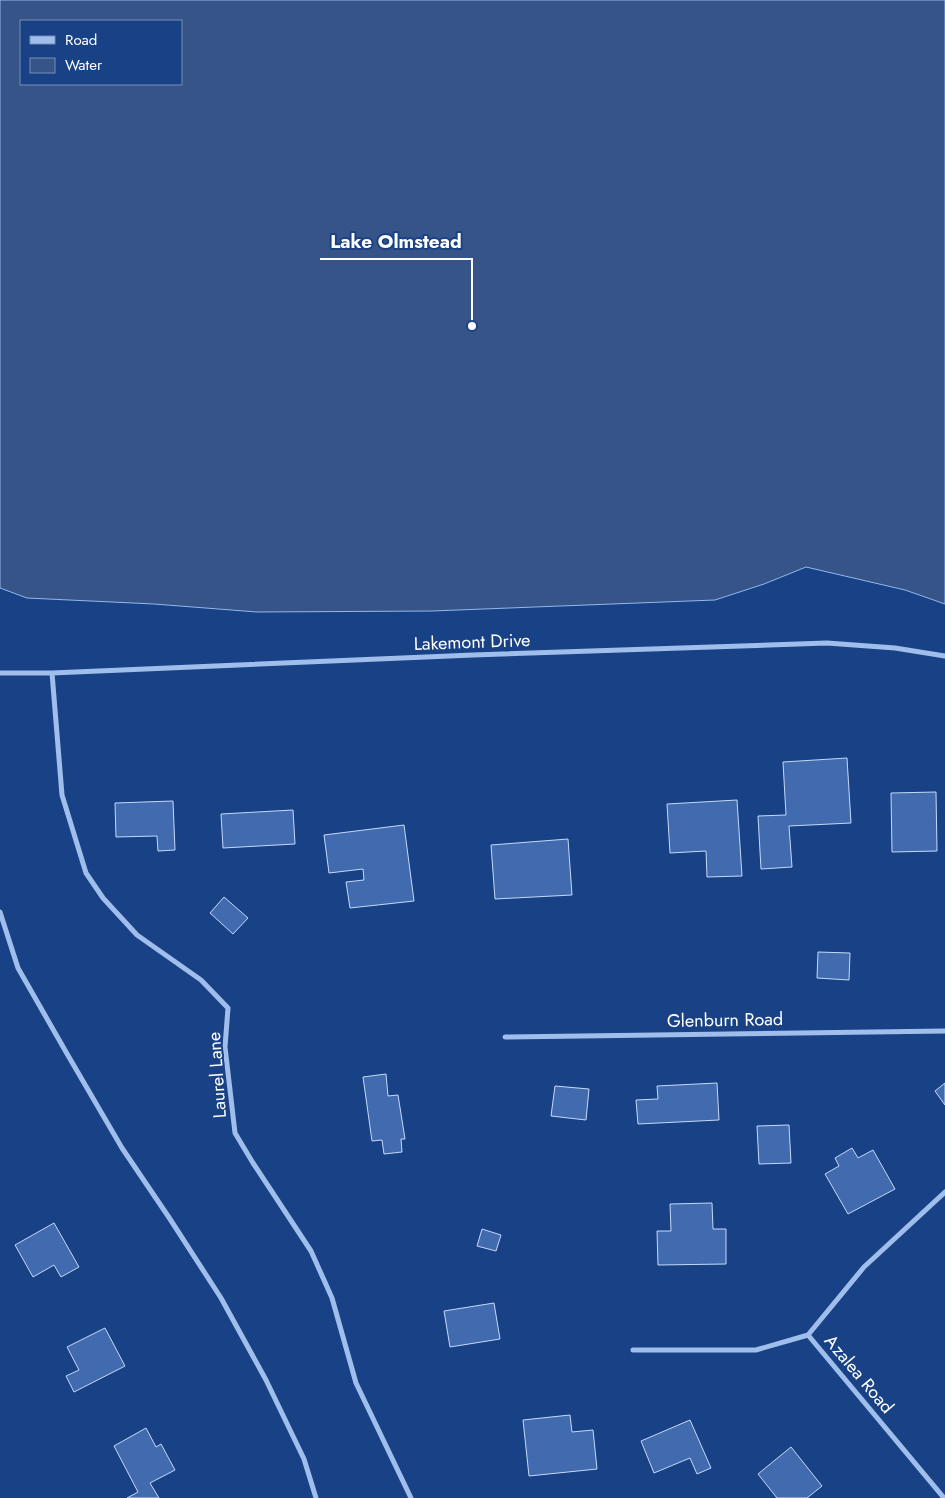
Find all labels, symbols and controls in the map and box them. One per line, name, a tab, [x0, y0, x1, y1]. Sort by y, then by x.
legend	[20, 20, 182, 85]
text: Road	[65, 29, 97, 51]
text: Water	[65, 54, 103, 76]
callout: Lake Olmstead	[320, 225, 472, 259]
text: Lake Olmstead	[330, 228, 462, 255]
street label: Lakemont Drive	[413, 627, 531, 657]
street label: Glenburn Road	[667, 1006, 783, 1034]
street label: Laurel Lane	[201, 1031, 233, 1119]
street label: Azalea Road	[818, 1329, 900, 1419]

